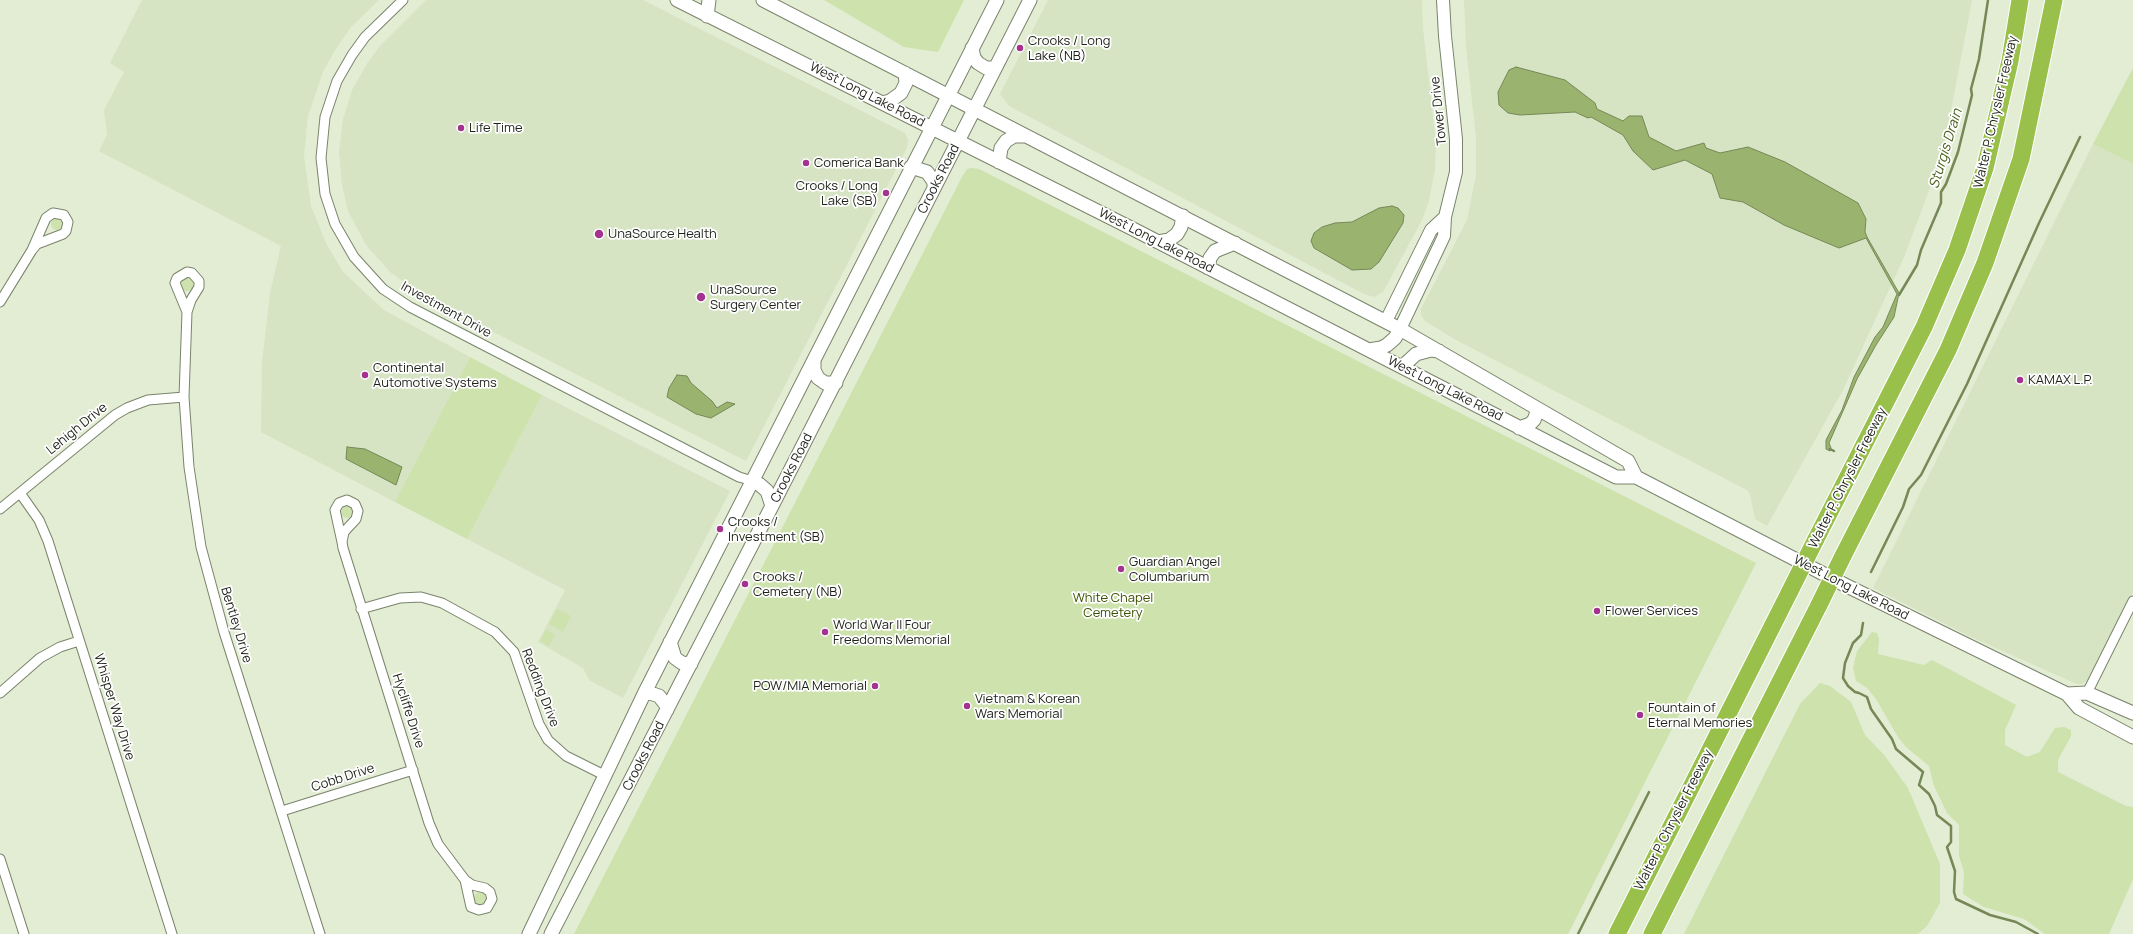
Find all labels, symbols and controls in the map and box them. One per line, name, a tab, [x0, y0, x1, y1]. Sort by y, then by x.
place label: Crooks / Long Lake (NB)	[1028, 33, 1110, 64]
street label: Walter P. Chrysler Freeway	[1971, 34, 2021, 190]
marker: Crooks / Long Lake (NB)	[1015, 43, 1025, 53]
street label: West Long Lake Road	[807, 59, 927, 131]
street label: Tower Drive	[1428, 76, 1450, 146]
water label: Sturgis Drain	[1926, 107, 1966, 191]
place label: Life Time	[469, 120, 523, 136]
marker: Life Time	[456, 123, 466, 133]
street label: Crooks Road	[915, 142, 963, 216]
place label: Comerica Bank	[814, 155, 904, 171]
marker: Comerica Bank	[801, 158, 811, 168]
place label: Crooks / Long Lake (SB)	[796, 178, 878, 209]
marker: Crooks / Long Lake (SB)	[881, 188, 891, 198]
street label: West Long Lake Road	[1096, 205, 1216, 277]
place label: UnaSource Health	[608, 226, 717, 242]
marker: UnaSource Health	[593, 228, 605, 240]
street label: Investment Drive	[398, 279, 494, 341]
place label: UnaSource Surgery Center	[710, 282, 801, 313]
marker: UnaSource Surgery Center	[695, 291, 707, 303]
street label: West Long Lake Road	[1385, 353, 1505, 425]
place label: Continental Automotive Systems	[373, 360, 497, 391]
marker: Continental Automotive Systems	[360, 370, 370, 380]
place label: KAMAX L.P.	[2028, 372, 2093, 388]
marker: KAMAX L.P.	[2015, 375, 2025, 385]
street label: Lehigh Drive	[44, 400, 110, 458]
street label: Walter P. Chrysler Freeway	[1806, 405, 1890, 551]
street label: Crooks Road	[768, 431, 816, 505]
place label: Crooks / Investment (SB)	[728, 514, 825, 545]
marker: Crooks / Investment (SB)	[715, 524, 725, 534]
street label: West Long Lake Road	[1791, 552, 1911, 624]
place label: Guardian Angel Columbarium	[1129, 554, 1220, 585]
marker: Guardian Angel Columbarium	[1116, 564, 1126, 574]
place label: Crooks / Cemetery (NB)	[753, 569, 843, 600]
marker: Crooks / Cemetery (NB)	[740, 579, 750, 589]
street label: Bentley Drive	[217, 585, 255, 665]
park label: White Chapel Cemetery	[1073, 590, 1153, 621]
place label: Flower Services	[1605, 603, 1698, 619]
marker: Flower Services	[1592, 606, 1602, 616]
place label: World War II Four Freedoms Memorial	[833, 617, 950, 648]
marker: World War II Four Freedoms Memorial	[820, 627, 830, 637]
street label: Redding Drive	[518, 647, 562, 729]
street label: Whisper Way Drive	[90, 652, 138, 762]
street label: Hycliffe Drive	[389, 672, 427, 750]
place label: POW/MIA Memorial	[753, 678, 867, 694]
marker: POW/MIA Memorial	[870, 681, 880, 691]
place label: Vietnam & Korean Wars Memorial	[975, 691, 1080, 722]
place label: Fountain of Eternal Memories	[1648, 700, 1752, 731]
marker: Vietnam & Korean Wars Memorial	[962, 701, 972, 711]
marker: Fountain of Eternal Memories	[1635, 710, 1645, 720]
street label: Crooks Road	[620, 719, 668, 793]
street label: Walter P. Chrysler Freeway	[1632, 747, 1716, 893]
street label: Cobb Drive	[310, 760, 376, 796]

